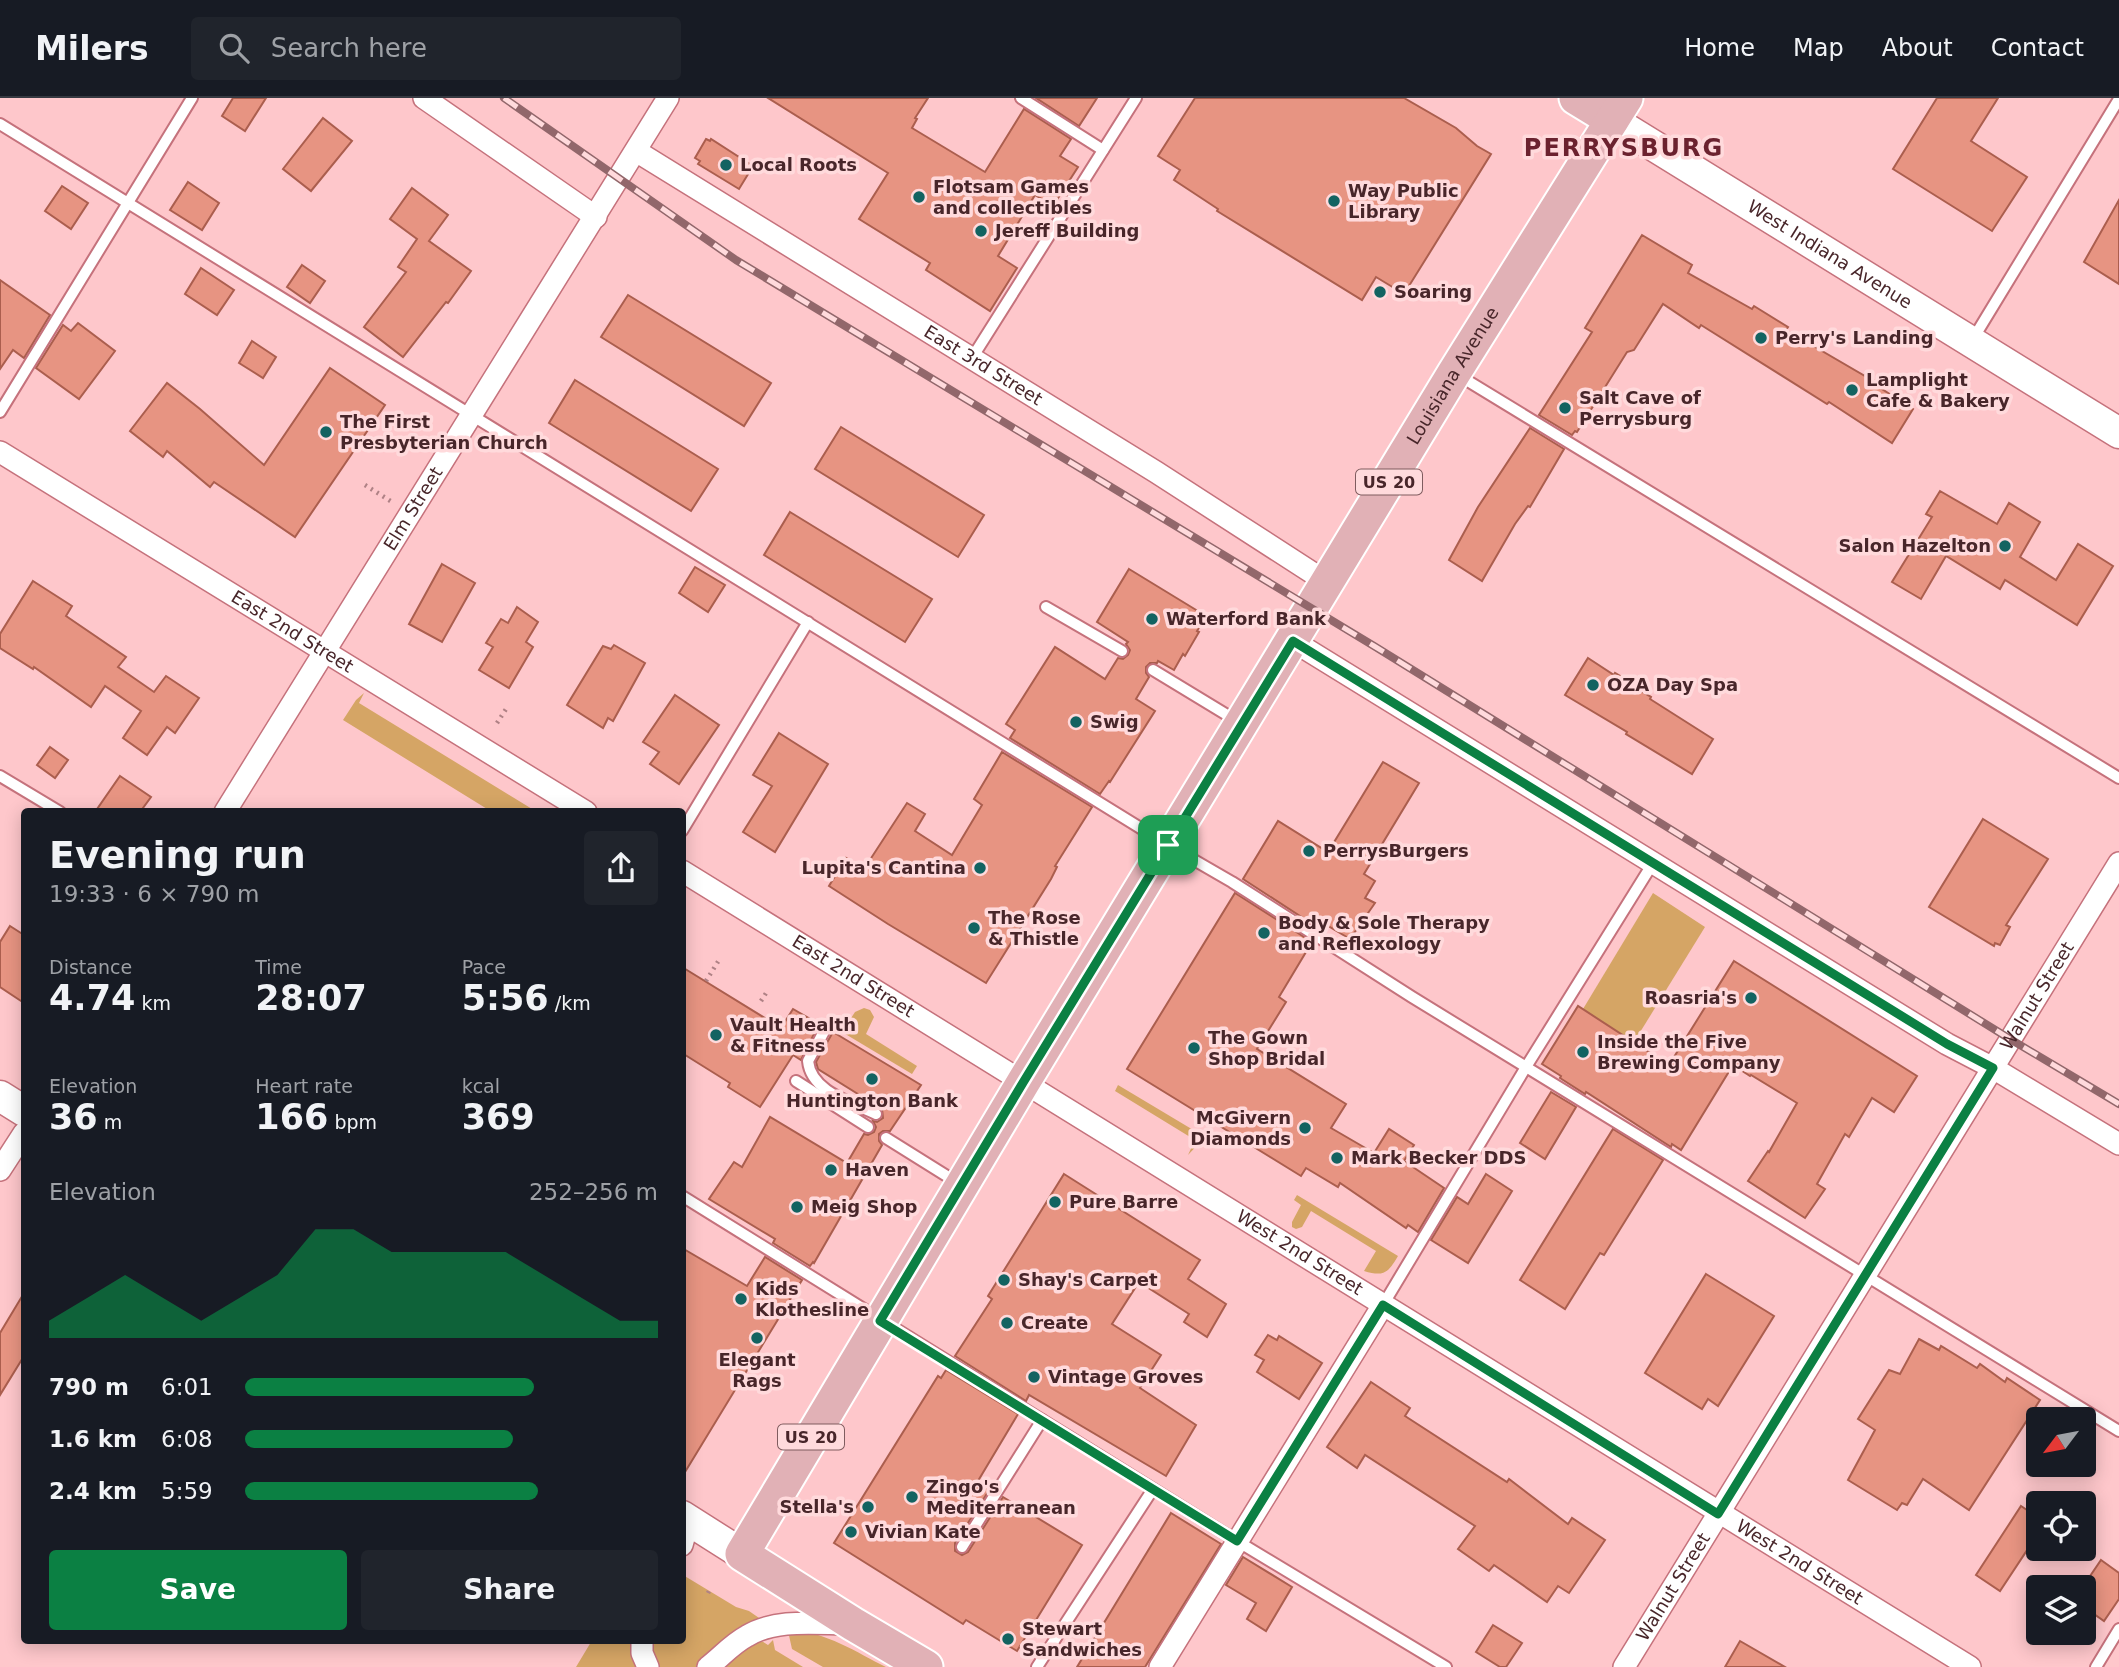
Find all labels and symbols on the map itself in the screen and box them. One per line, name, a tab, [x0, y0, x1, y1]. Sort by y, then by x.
district label: PERRYSBURG	[1524, 134, 1724, 162]
place label: Local Roots	[740, 154, 857, 175]
marker: Local Roots	[718, 157, 734, 173]
place label: Flotsam Games and collectibles	[933, 176, 1092, 218]
place label: Way Public Library	[1348, 180, 1459, 222]
marker: Flotsam Games and collectibles	[911, 189, 927, 205]
marker: Way Public Library	[1326, 193, 1342, 209]
street label: West Indiana Avenue	[1744, 195, 1916, 313]
place label: Jereff Building	[993, 220, 1139, 241]
marker: Jereff Building	[973, 223, 989, 239]
place label: Soaring	[1394, 281, 1472, 302]
marker: Soaring	[1372, 284, 1388, 300]
street label: Louisiana Avenue	[1402, 303, 1503, 448]
street label: East 3rd Street	[920, 320, 1046, 409]
place label: Perry's Landing	[1775, 327, 1934, 348]
marker: Perry's Landing	[1753, 330, 1769, 346]
place label: Lamplight Cafe & Bakery	[1866, 369, 2010, 411]
marker: Lamplight Cafe & Bakery	[1844, 382, 1860, 398]
place label: Salt Cave of Perrysburg	[1579, 387, 1701, 429]
marker: Salt Cave of Perrysburg	[1557, 400, 1573, 416]
place label: The First Presbyterian Church	[340, 411, 548, 453]
marker: The First Presbyterian Church	[318, 424, 334, 440]
street label: Elm Street	[379, 463, 447, 554]
road number: US 20	[1356, 470, 1422, 494]
place label: Salon Hazelton	[1838, 535, 1991, 556]
marker: Salon Hazelton	[1997, 538, 2013, 554]
street label: East 2nd Street	[228, 586, 357, 677]
place label: Waterford Bank	[1166, 608, 1327, 629]
marker: Waterford Bank	[1144, 611, 1160, 627]
place label: OZA Day Spa	[1607, 674, 1738, 695]
marker: OZA Day Spa	[1585, 677, 1601, 693]
place label: Swig	[1090, 711, 1139, 732]
marker: Swig	[1068, 714, 1084, 730]
pin	[1138, 815, 1198, 875]
place label: PerrysBurgers	[1323, 840, 1469, 861]
marker: PerrysBurgers	[1301, 843, 1317, 859]
place label: Lupita's Cantina	[802, 857, 966, 878]
marker: Lupita's Cantina	[972, 860, 988, 876]
place label: The Rose & Thistle	[988, 907, 1081, 949]
place label: Body & Sole Therapy and Reflexology	[1278, 912, 1490, 954]
marker: The Rose & Thistle	[966, 920, 982, 936]
marker: Body & Sole Therapy and Reflexology	[1256, 925, 1272, 941]
street label: East 2nd Street	[789, 930, 918, 1021]
street label: Walnut Street	[1995, 938, 2078, 1054]
place label: Roasria's	[1644, 987, 1737, 1008]
marker: Roasria's	[1743, 990, 1759, 1006]
place label: Vault Health & Fitness	[730, 1014, 856, 1056]
marker: Vault Health & Fitness	[708, 1027, 724, 1043]
place label: The Gown Shop Bridal	[1208, 1027, 1325, 1069]
place label: Inside the Five Brewing Company	[1597, 1031, 1781, 1073]
marker: The Gown Shop Bridal	[1186, 1040, 1202, 1056]
marker: Inside the Five Brewing Company	[1575, 1044, 1591, 1060]
marker: Huntington Bank	[864, 1071, 880, 1087]
place label: Huntington Bank	[786, 1090, 959, 1111]
place label: McGivern Diamonds	[1190, 1107, 1291, 1149]
marker: McGivern Diamonds	[1297, 1120, 1313, 1136]
place label: Mark Becker DDS	[1351, 1147, 1526, 1168]
marker: Mark Becker DDS	[1329, 1150, 1345, 1166]
place label: Haven	[845, 1159, 909, 1180]
marker: Haven	[823, 1162, 839, 1178]
place label: Pure Barre	[1069, 1191, 1178, 1212]
marker: Pure Barre	[1047, 1194, 1063, 1210]
place label: Meig Shop	[811, 1196, 918, 1217]
marker: Meig Shop	[789, 1199, 805, 1215]
street label: West 2nd Street	[1233, 1205, 1367, 1299]
place label: Shay's Carpet	[1018, 1269, 1158, 1290]
marker: Shay's Carpet	[996, 1272, 1012, 1288]
place label: Kids Klothesline	[755, 1278, 869, 1320]
marker: Kids Klothesline	[733, 1291, 749, 1307]
place label: Create	[1021, 1312, 1088, 1333]
marker: Create	[999, 1315, 1015, 1331]
marker: Elegant Rags	[749, 1330, 765, 1346]
place label: Elegant Rags	[718, 1349, 796, 1391]
place label: Vintage Groves	[1048, 1366, 1203, 1387]
marker: Vintage Groves	[1026, 1369, 1042, 1385]
north arrow	[2026, 1407, 2096, 1477]
road number: US 20	[778, 1424, 844, 1450]
place label: Zingo's Mediterranean	[926, 1476, 1076, 1518]
marker: Zingo's Mediterranean	[904, 1489, 920, 1505]
place label: Stella's	[780, 1496, 854, 1517]
marker: Stella's	[860, 1499, 876, 1515]
street label: West 2nd Street	[1733, 1515, 1867, 1609]
place label: Vivian Kate	[865, 1521, 981, 1542]
marker: Vivian Kate	[843, 1524, 859, 1540]
street label: Walnut Street	[1632, 1529, 1714, 1645]
place label: Stewart Sandwiches	[1022, 1618, 1142, 1660]
marker: Stewart Sandwiches	[1000, 1631, 1016, 1647]

